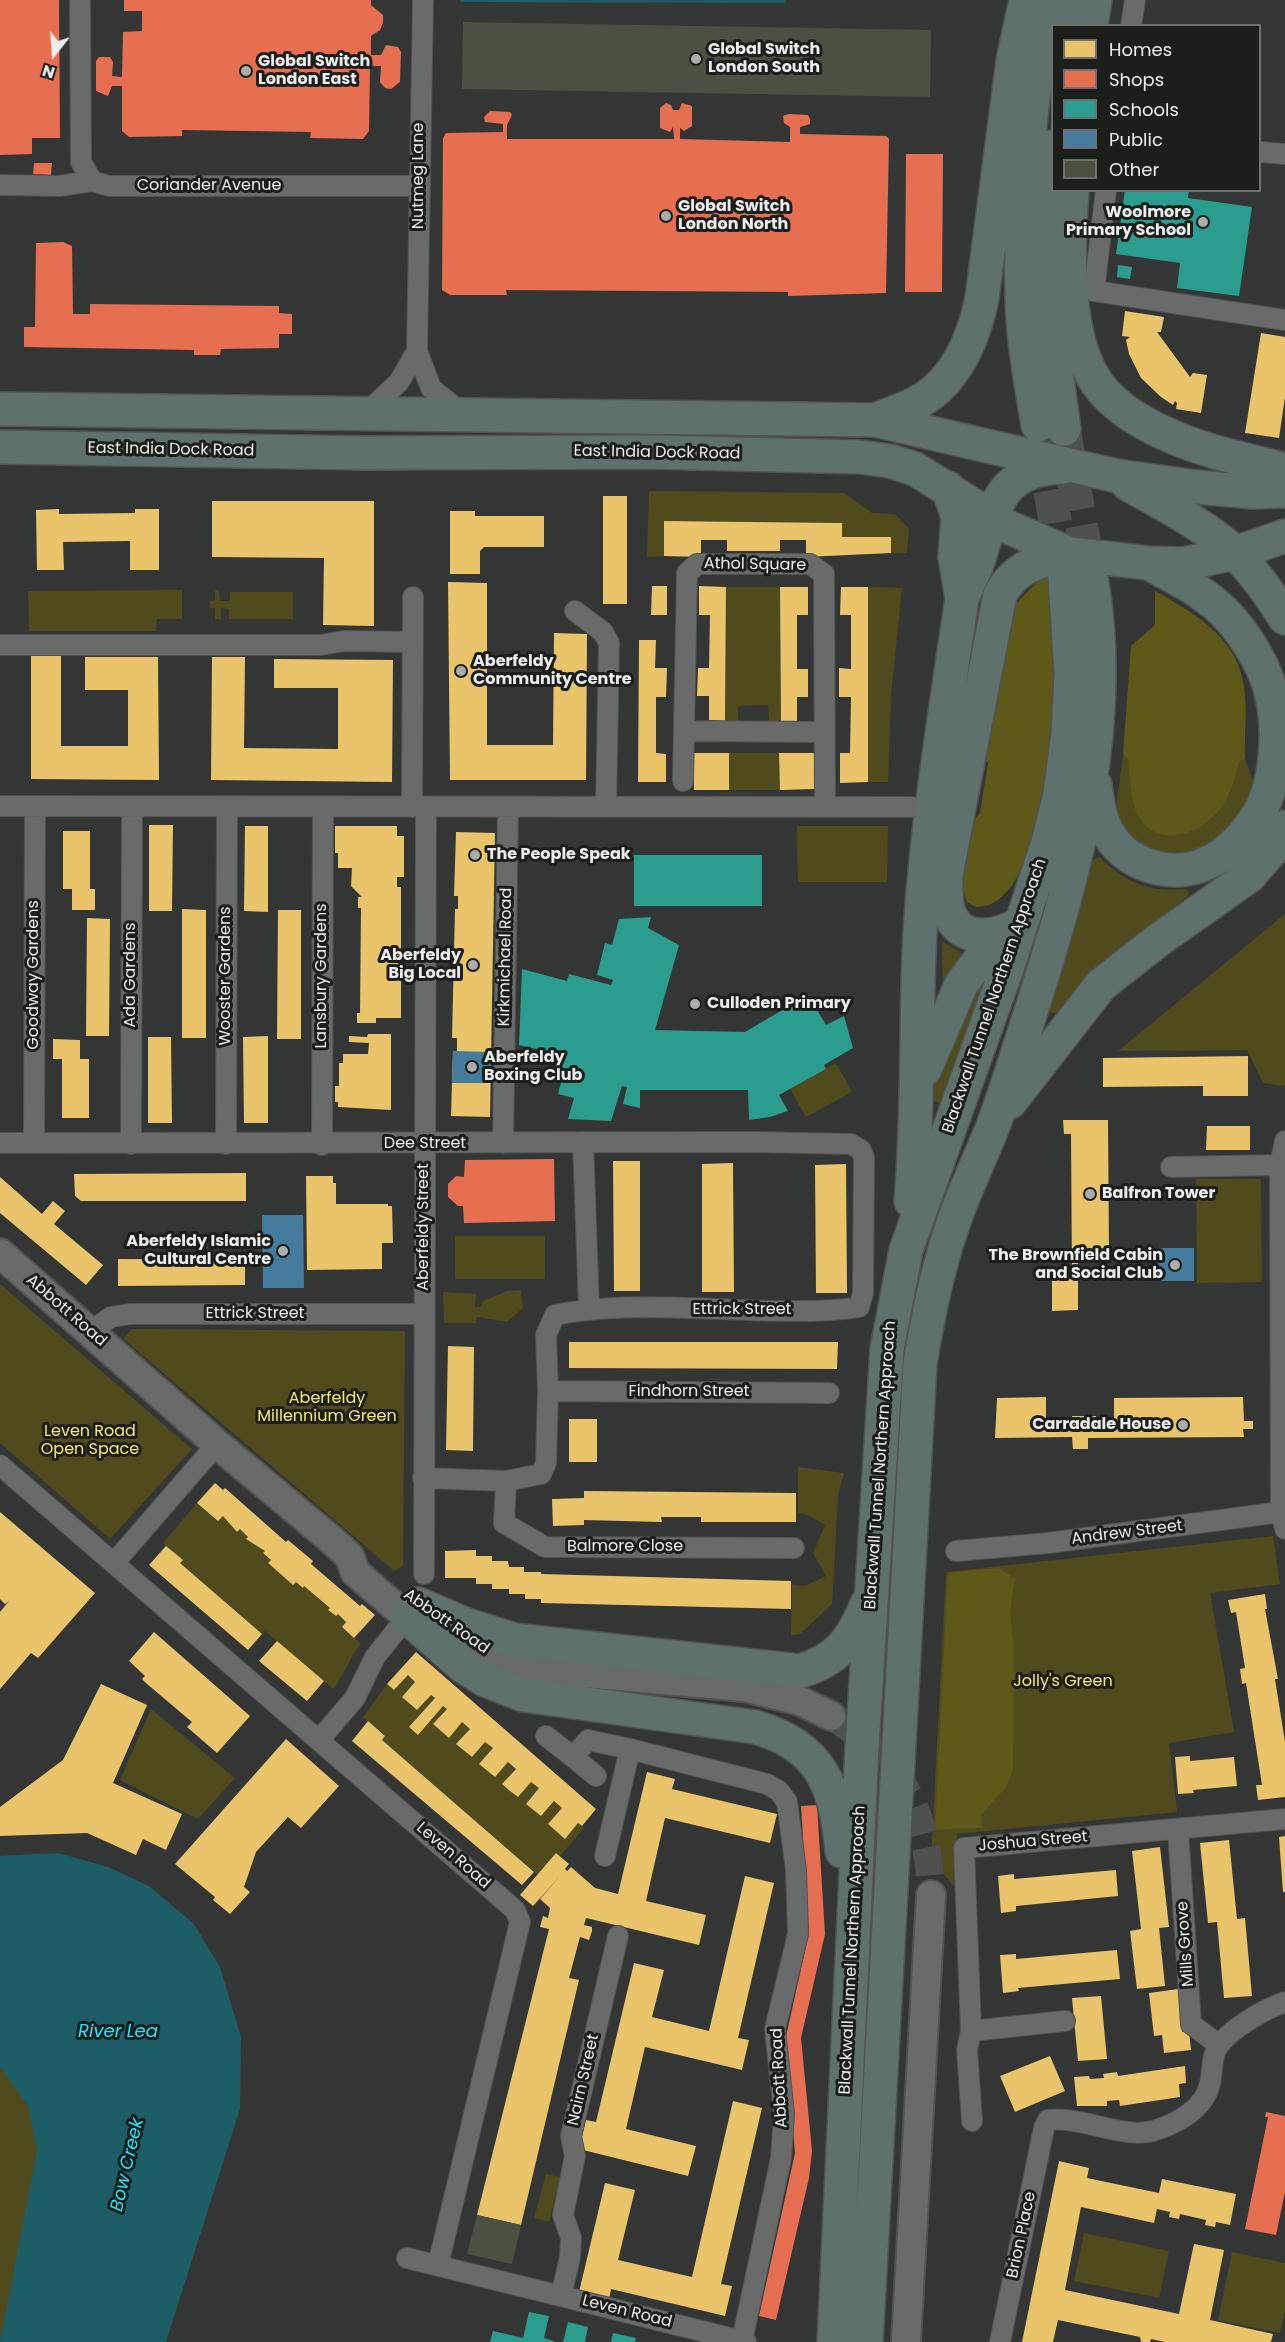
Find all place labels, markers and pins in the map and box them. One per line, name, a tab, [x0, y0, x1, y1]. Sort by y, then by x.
place label: Global Switch London South	[708, 40, 820, 78]
place label: Global Switch London East	[258, 52, 370, 90]
marker: Global Switch London South	[689, 52, 703, 66]
marker: Global Switch London East	[239, 64, 253, 78]
place label: Global Switch London North	[678, 197, 790, 235]
place label: Woolmore Primary School	[1066, 203, 1191, 241]
marker: Global Switch London North	[659, 209, 673, 223]
marker: Woolmore Primary School	[1196, 215, 1210, 229]
place label: Aberfeldy Community Centre	[473, 652, 632, 690]
marker: Aberfeldy Community Centre	[454, 664, 468, 678]
place label: The People Speak	[487, 845, 631, 865]
marker: The People Speak	[468, 848, 482, 862]
place label: Aberfeldy Big Local	[380, 946, 461, 984]
marker: Aberfeldy Big Local	[466, 958, 480, 972]
place label: Culloden Primary	[707, 994, 851, 1014]
marker: Culloden Primary	[688, 997, 702, 1011]
place label: Aberfeldy Boxing Club	[484, 1048, 582, 1086]
marker: Aberfeldy Boxing Club	[465, 1060, 479, 1074]
place label: Balfron Tower	[1102, 1184, 1215, 1204]
marker: Balfron Tower	[1083, 1187, 1097, 1201]
place label: Aberfeldy Islamic Cultural Centre	[126, 1232, 271, 1270]
marker: Aberfeldy Islamic Cultural Centre	[276, 1244, 290, 1258]
place label: The Brownfield Cabin and Social Club	[989, 1246, 1163, 1284]
marker: The Brownfield Cabin and Social Club	[1168, 1258, 1182, 1272]
place label: Carradale House	[1032, 1415, 1171, 1435]
marker: Carradale House	[1176, 1418, 1190, 1432]

